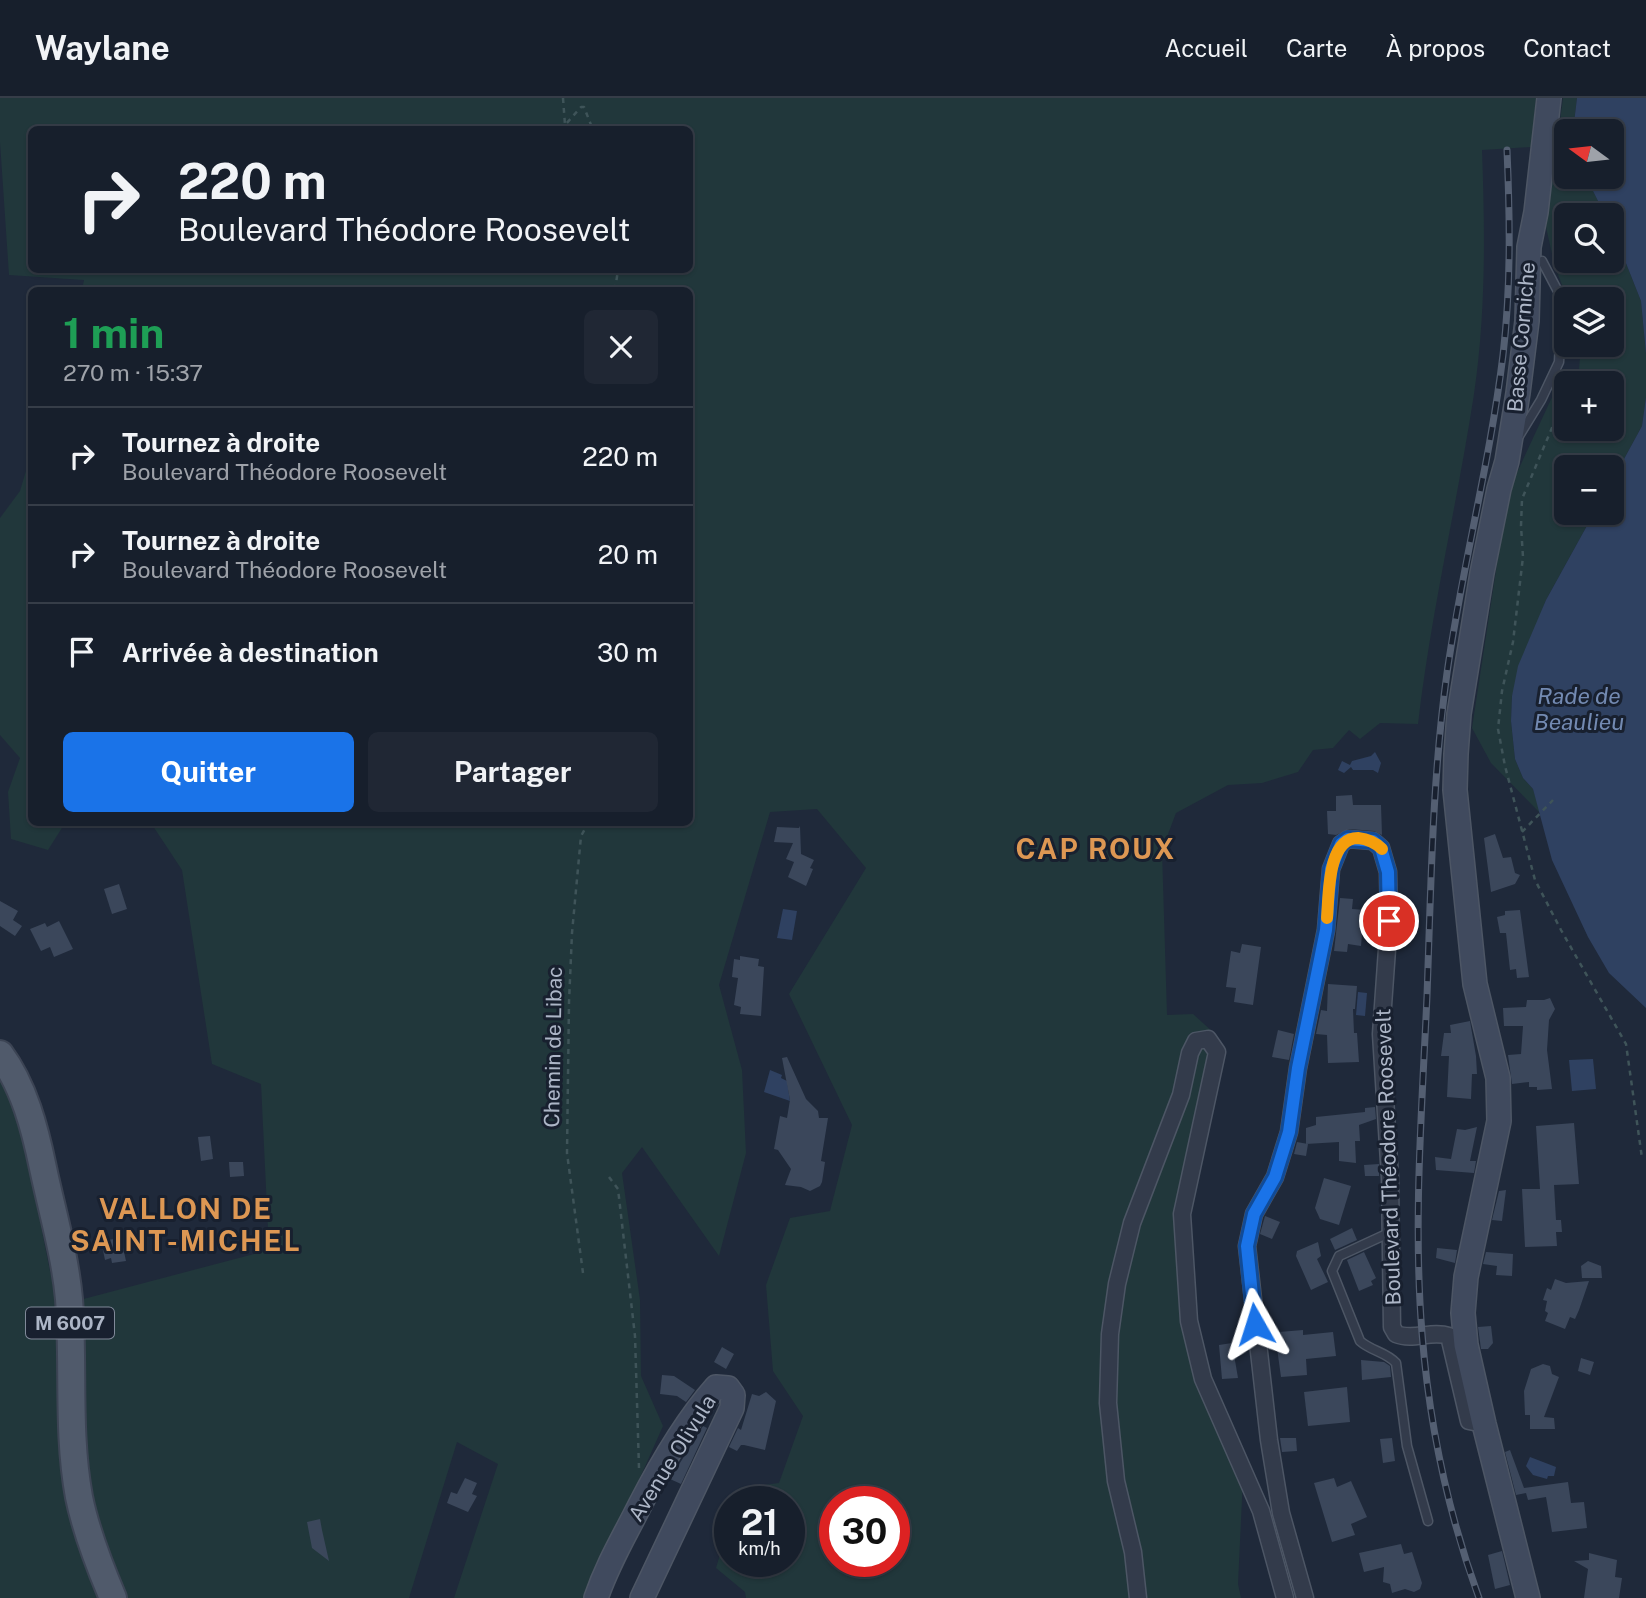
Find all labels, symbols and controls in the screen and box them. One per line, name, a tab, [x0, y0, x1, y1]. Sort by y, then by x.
text: Waylane	[35, 29, 170, 67]
text: Accueil	[1165, 34, 1248, 62]
text: Carte	[1286, 34, 1347, 62]
text: À propos	[1385, 34, 1485, 62]
text: Contact	[1523, 34, 1611, 62]
north arrow	[1554, 119, 1624, 189]
map controls	[1554, 119, 1624, 525]
text: 220 m	[178, 152, 327, 210]
icon: right	[63, 154, 154, 245]
button: search	[1554, 203, 1624, 273]
text: Boulevard Théodore Roosevelt	[178, 211, 631, 248]
street label: Basse Corniche	[1502, 261, 1540, 413]
button: layers	[1554, 287, 1624, 357]
text: 1 min	[63, 308, 164, 357]
button: close	[584, 310, 658, 384]
text: 270 m · 15:37	[63, 359, 203, 386]
button: +	[1554, 371, 1624, 441]
text: Tournez à droite	[122, 427, 320, 458]
icon: right	[63, 437, 101, 475]
text: 220 m	[582, 441, 658, 472]
button: −	[1554, 455, 1624, 525]
text: Boulevard Théodore Roosevelt	[122, 458, 447, 485]
text: Tournez à droite	[122, 525, 320, 556]
icon: right	[63, 535, 101, 573]
text: 20 m	[598, 539, 658, 570]
text: Boulevard Théodore Roosevelt	[122, 556, 447, 583]
icon: arrive	[63, 633, 101, 671]
text: Arrivée à destination	[122, 637, 379, 668]
text: 30 m	[597, 637, 658, 668]
water label: Rade de Beaulieu	[1534, 682, 1624, 735]
button: Quitter	[63, 732, 354, 812]
button: Partager	[368, 732, 658, 812]
district label: CAP ROUX	[1016, 832, 1176, 865]
pin	[1359, 891, 1419, 951]
icon: arrive	[1370, 902, 1408, 940]
street label: Chemin de Libac	[539, 966, 567, 1128]
street label: Boulevard Théodore Roosevelt	[1370, 1008, 1406, 1306]
district label: VALLON DE SAINT-MICHEL	[70, 1192, 302, 1257]
position arrow	[1218, 1287, 1292, 1361]
road number: M 6007	[26, 1308, 114, 1338]
street label: Avenue Olivula	[623, 1390, 721, 1526]
speed limit sign: 30	[819, 1486, 910, 1577]
text: 21	[741, 1502, 778, 1543]
text: km/h	[738, 1538, 781, 1559]

